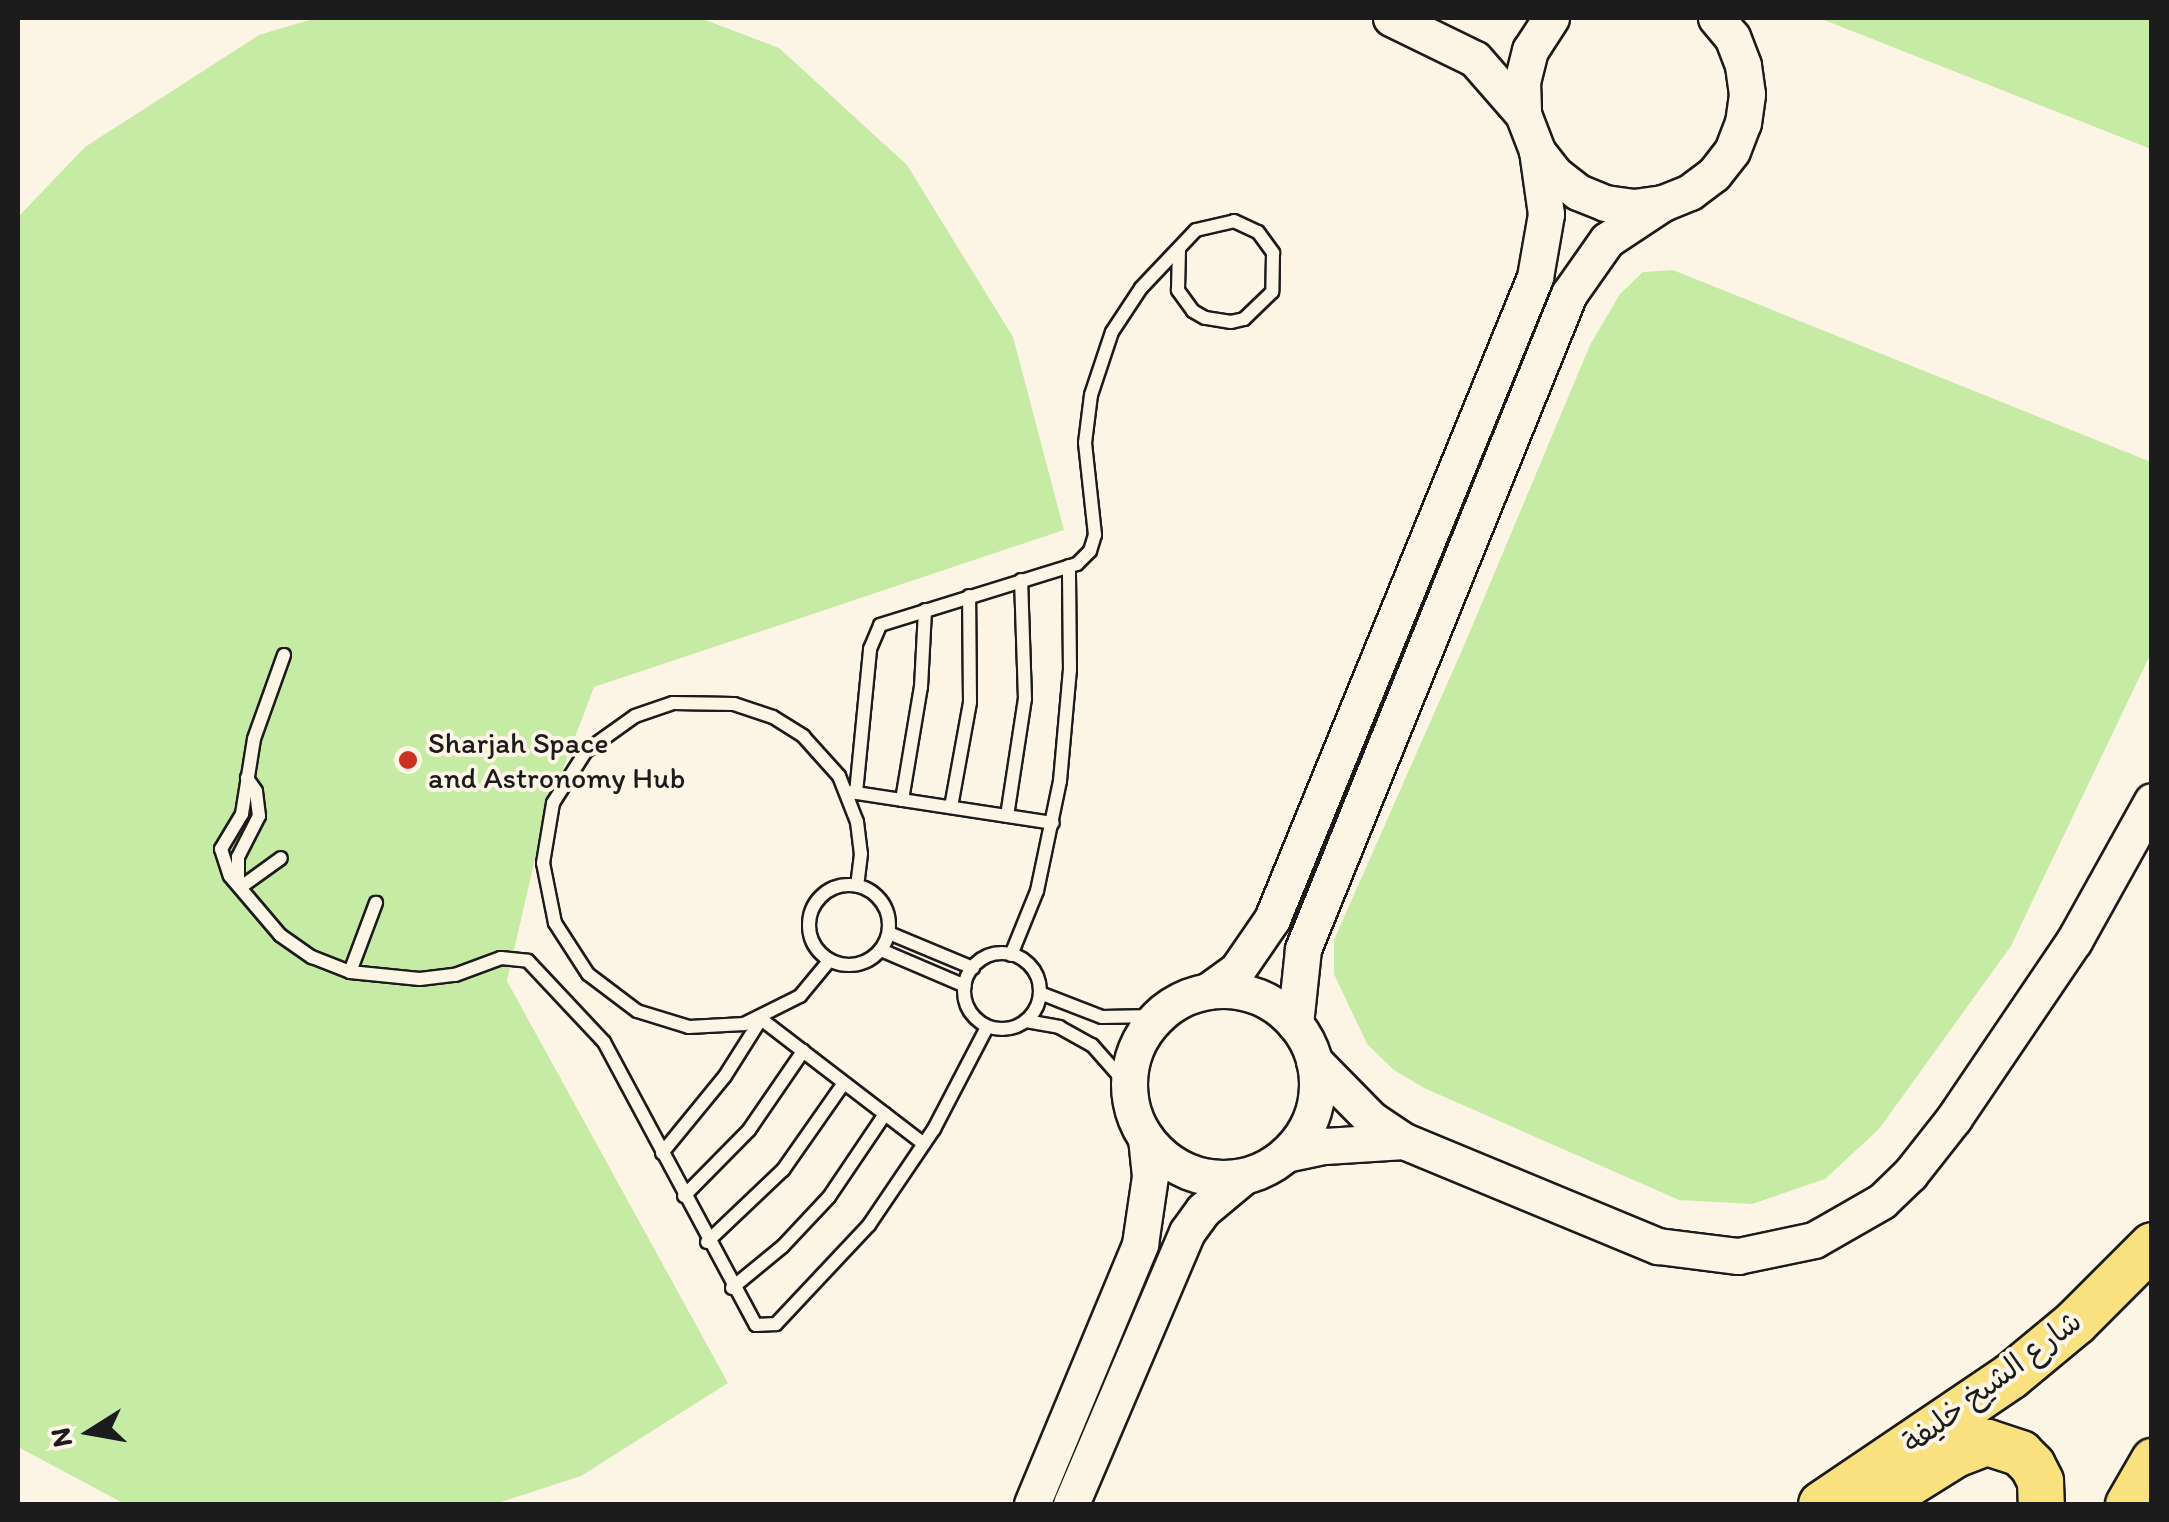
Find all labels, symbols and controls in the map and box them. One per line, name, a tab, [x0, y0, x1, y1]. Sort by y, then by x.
place label: Sharjah Space and Astronomy Hub	[428, 725, 685, 796]
marker: Sharjah Space and Astronomy Hub	[397, 749, 419, 771]
street label: شارع الشيخ خليفة	[1895, 1303, 2089, 1461]
north arrow	[40, 1382, 140, 1482]
text: N	[42, 1425, 79, 1450]

